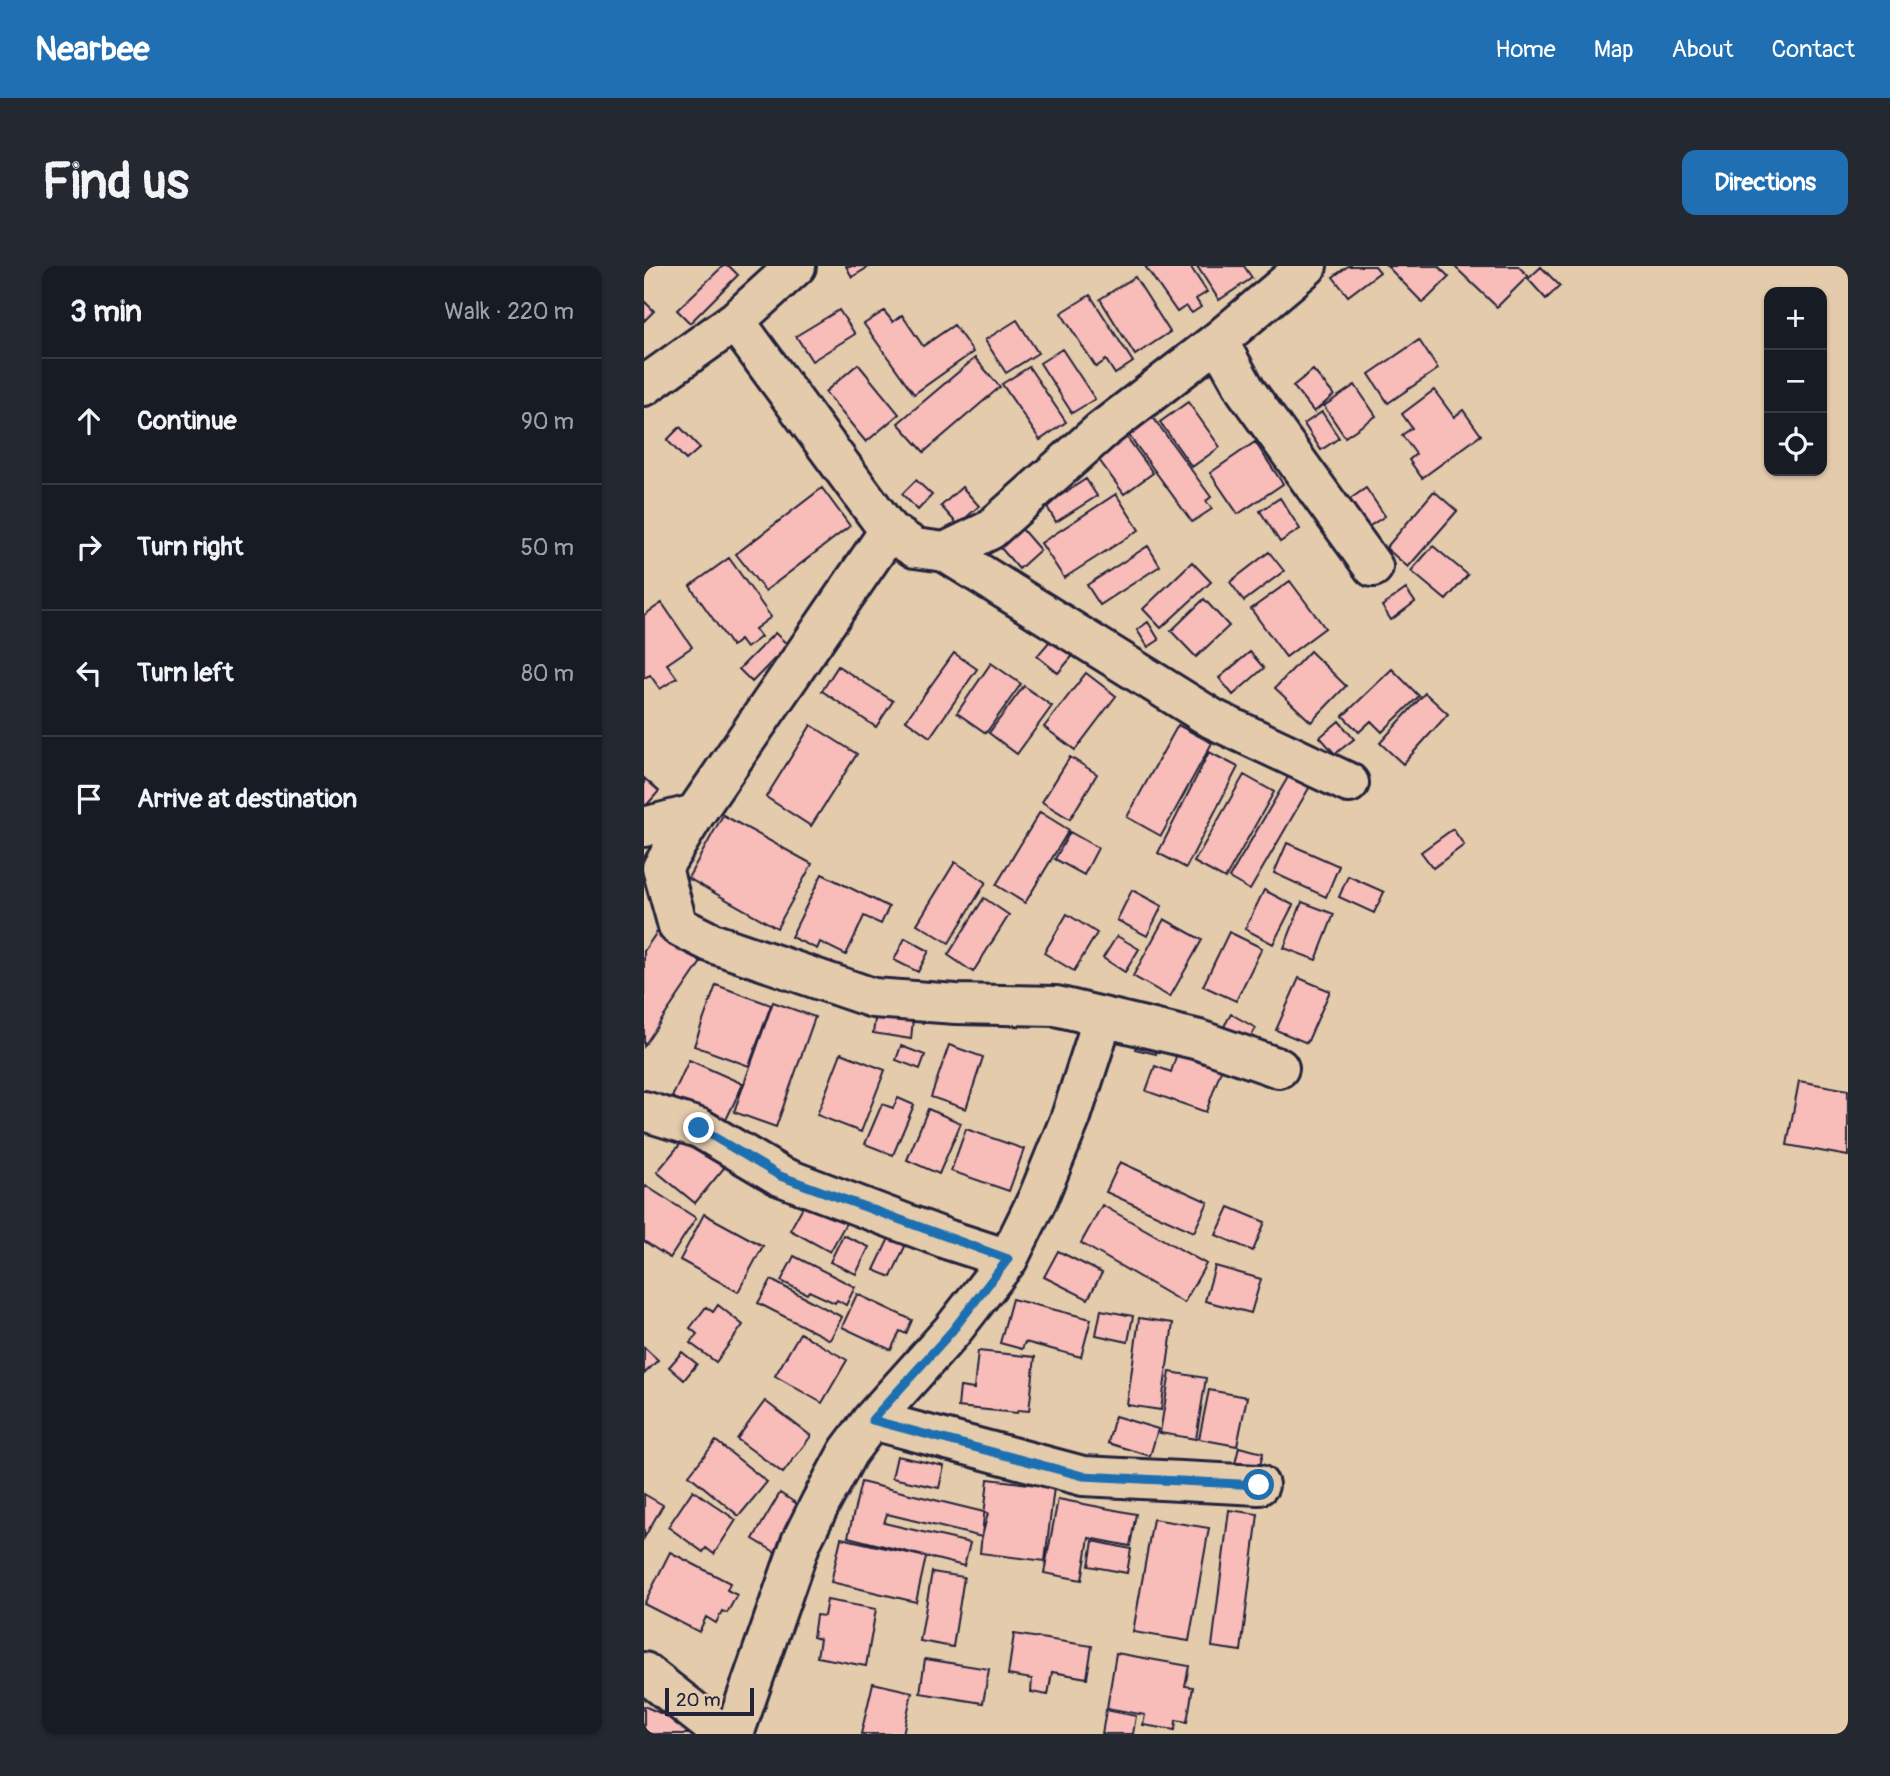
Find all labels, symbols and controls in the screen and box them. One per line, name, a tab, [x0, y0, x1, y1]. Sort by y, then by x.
text: Nearbee	[35, 29, 149, 70]
text: Home	[1495, 35, 1556, 64]
text: Map	[1594, 35, 1634, 64]
text: About	[1672, 35, 1734, 64]
text: Contact	[1772, 35, 1855, 64]
button: Directions	[1682, 150, 1848, 215]
text: Find us	[42, 152, 189, 213]
map controls	[1764, 287, 1827, 476]
button: +	[1764, 287, 1827, 350]
text: 3 min	[70, 293, 142, 330]
text: Walk · 220 m	[444, 297, 574, 326]
button: −	[1764, 350, 1827, 413]
icon: ahead	[70, 402, 108, 440]
text: Continue	[137, 405, 237, 437]
text: 90 m	[521, 407, 574, 436]
button: locate	[1764, 413, 1827, 476]
icon: right	[70, 528, 108, 566]
text: Turn right	[137, 531, 243, 563]
text: 50 m	[520, 533, 574, 562]
icon: left	[70, 654, 108, 692]
text: Turn left	[137, 657, 233, 689]
text: 80 m	[521, 659, 574, 688]
icon: arrive	[70, 780, 108, 818]
text: Arrive at destination	[137, 783, 357, 815]
route end	[683, 1112, 714, 1143]
route start	[1243, 1469, 1274, 1500]
scale bar	[665, 1685, 754, 1717]
text: 20 m	[676, 1688, 721, 1712]

